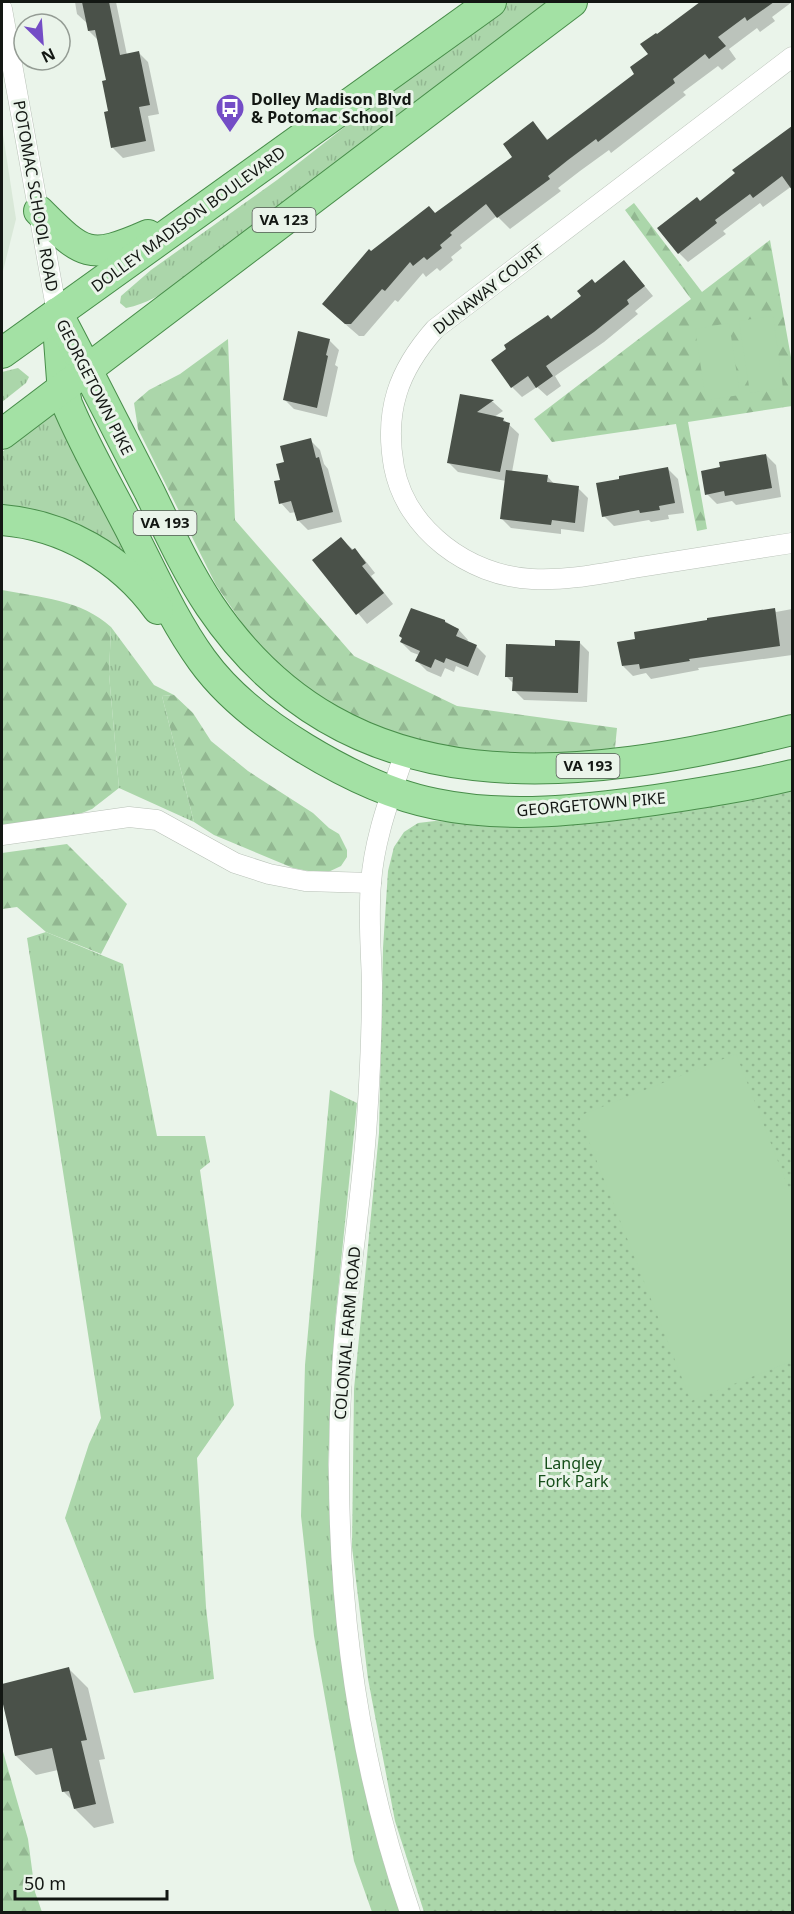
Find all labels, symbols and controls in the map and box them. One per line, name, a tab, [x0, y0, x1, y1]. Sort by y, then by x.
north arrow	[12, 12, 72, 72]
text: N	[38, 43, 59, 68]
place label: Dolley Madison Blvd & Potomac School	[251, 88, 412, 128]
bus stop icon: Dolley Madison Blvd & Potomac School	[214, 92, 246, 134]
street label: POTOMAC SCHOOL ROAD	[8, 99, 64, 293]
street label: DOLLEY MADISON BOULEVARD	[86, 141, 290, 297]
road number: VA 123	[252, 208, 316, 232]
street label: DUNAWAY COURT	[428, 239, 548, 339]
street label: GEORGETOWN PIKE	[51, 315, 139, 459]
road number: VA 193	[134, 511, 196, 535]
road number: VA 193	[556, 754, 620, 778]
street label: GEORGETOWN PIKE	[516, 787, 666, 821]
street label: COLONIAL FARM ROAD	[328, 1245, 366, 1421]
park label: Langley Fork Park	[537, 1452, 609, 1492]
scale bar	[15, 1863, 166, 1901]
text: 50 m	[24, 1871, 66, 1895]

